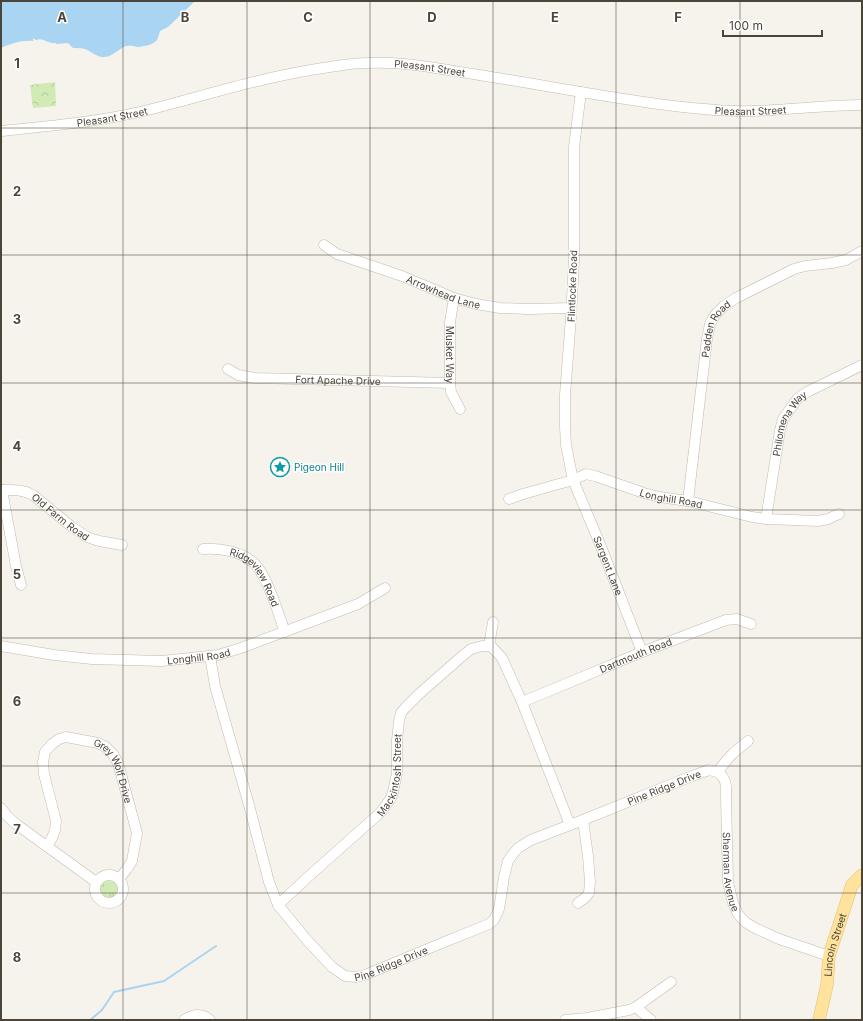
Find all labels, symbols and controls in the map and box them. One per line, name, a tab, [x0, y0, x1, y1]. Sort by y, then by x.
text: A	[57, 9, 67, 25]
text: B	[181, 9, 190, 25]
text: C	[303, 9, 313, 25]
text: D	[427, 9, 437, 25]
text: E	[551, 9, 559, 25]
text: F	[674, 9, 682, 25]
scale bar	[723, 12, 822, 38]
text: 100 m	[729, 18, 763, 33]
text: 1	[14, 55, 20, 71]
street label: Pleasant Street	[394, 57, 467, 79]
street label: Pleasant Street	[714, 103, 787, 117]
street label: Pleasant Street	[76, 104, 149, 129]
text: 2	[13, 183, 21, 199]
street label: Flintlocke Road	[565, 250, 579, 322]
street label: Arrowhead Lane	[405, 273, 481, 311]
street label: Padden Road	[699, 298, 732, 358]
text: 3	[13, 311, 21, 327]
street label: Musket Way	[444, 326, 456, 384]
street label: Fort Apache Drive	[295, 373, 381, 387]
street label: Philomena Way	[770, 388, 809, 457]
text: 4	[13, 438, 22, 454]
place icon: Pigeon Hill	[269, 456, 291, 478]
place label: Pigeon Hill	[294, 461, 344, 473]
street label: Longhill Road	[638, 486, 704, 510]
street label: Old Farm Road	[29, 491, 92, 543]
street label: Sargent Lane	[591, 534, 625, 597]
street label: Ridgeview Road	[228, 545, 282, 608]
text: 5	[13, 566, 21, 582]
street label: Dartmouth Road	[598, 635, 674, 675]
street label: Longhill Road	[166, 646, 232, 666]
text: 6	[13, 693, 21, 709]
street label: Mackintosh Street	[374, 733, 404, 818]
street label: Grey Wolf Drive	[93, 736, 135, 804]
street label: Pine Ridge Drive	[626, 767, 702, 807]
text: 7	[13, 821, 21, 837]
street label: Sherman Avenue	[721, 832, 742, 914]
street label: Lincoln Street	[822, 911, 849, 977]
street label: Pine Ridge Drive	[353, 944, 430, 983]
text: 8	[13, 949, 21, 965]

